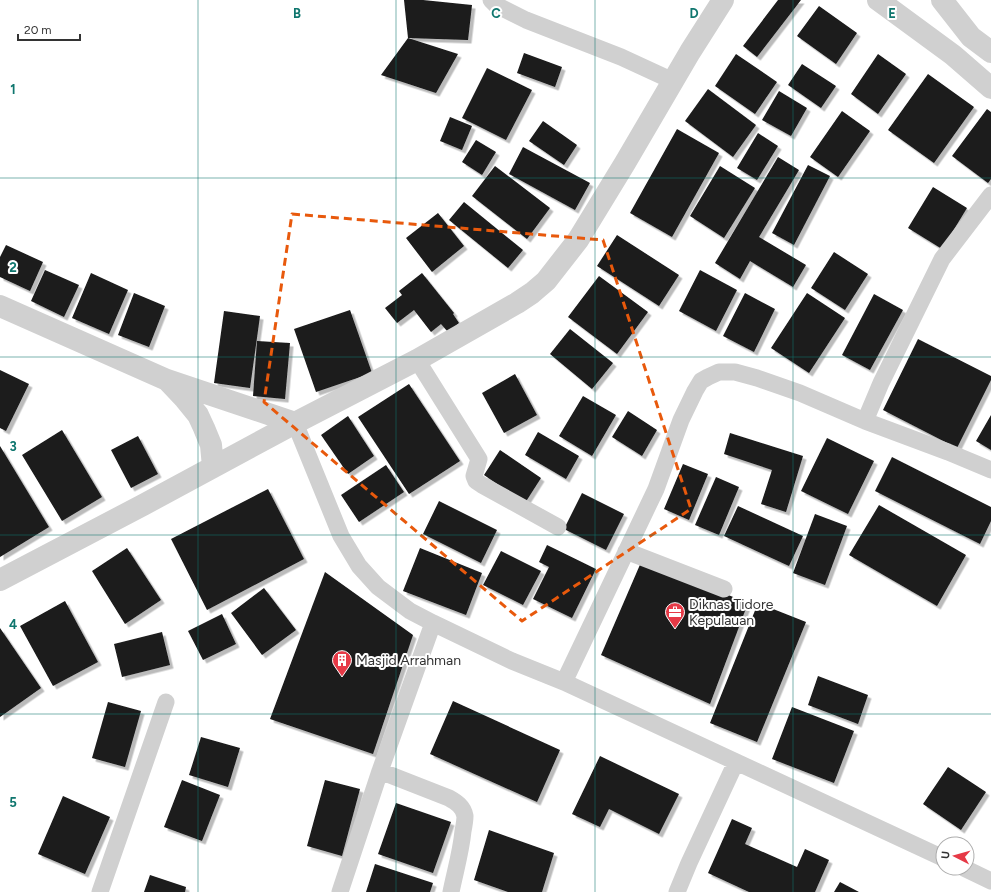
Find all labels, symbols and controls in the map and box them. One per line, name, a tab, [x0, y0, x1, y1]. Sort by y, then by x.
text: B	[293, 6, 301, 21]
text: C	[491, 6, 501, 21]
text: D	[689, 6, 699, 21]
text: E	[888, 6, 896, 21]
scale bar	[18, 16, 80, 42]
text: 20 m	[24, 23, 52, 37]
text: 1	[10, 82, 16, 97]
text: 2	[9, 260, 17, 275]
text: 3	[9, 439, 17, 454]
place label: Diknas Tidore Kepulauan	[689, 596, 774, 629]
office icon: Diknas Tidore Kepulauan	[664, 601, 686, 629]
text: 4	[9, 617, 17, 632]
building icon: Masjid Arrahman	[331, 649, 353, 677]
place label: Masjid Arrahman	[356, 652, 461, 669]
text: 5	[9, 795, 17, 810]
north arrow	[935, 836, 975, 876]
text: U	[939, 850, 952, 860]

